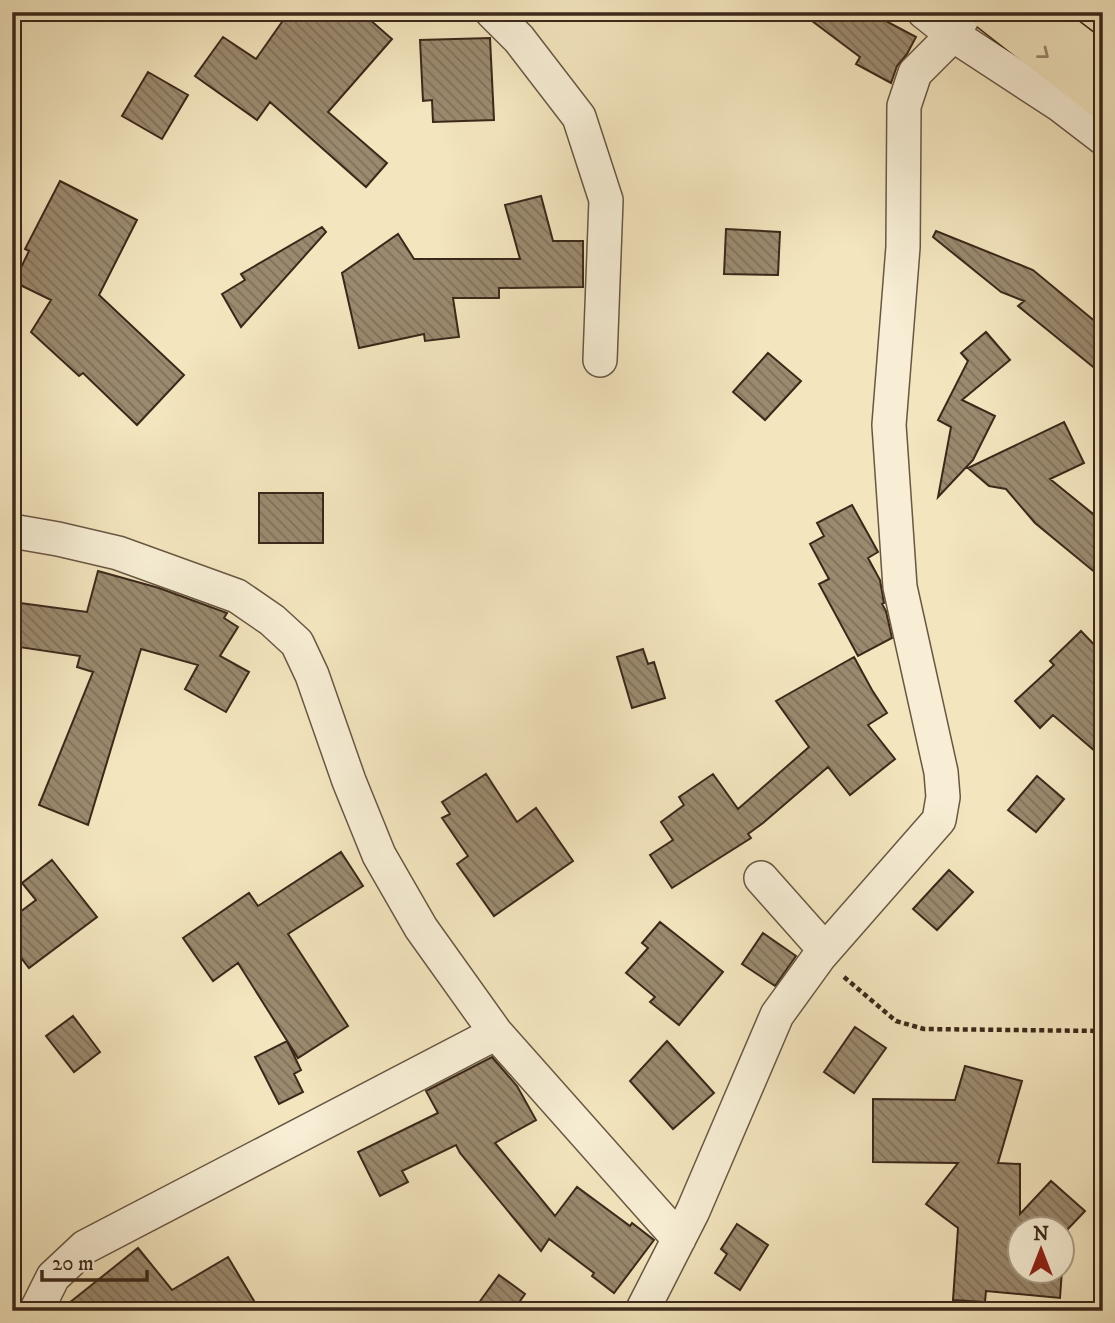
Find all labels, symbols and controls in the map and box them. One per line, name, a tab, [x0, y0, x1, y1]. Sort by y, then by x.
one-way arrow	[1036, 46, 1048, 59]
north arrow	[1006, 1214, 1076, 1284]
text: N	[1033, 1223, 1049, 1246]
scale bar	[42, 1239, 147, 1283]
text: 20 m	[52, 1251, 94, 1277]

